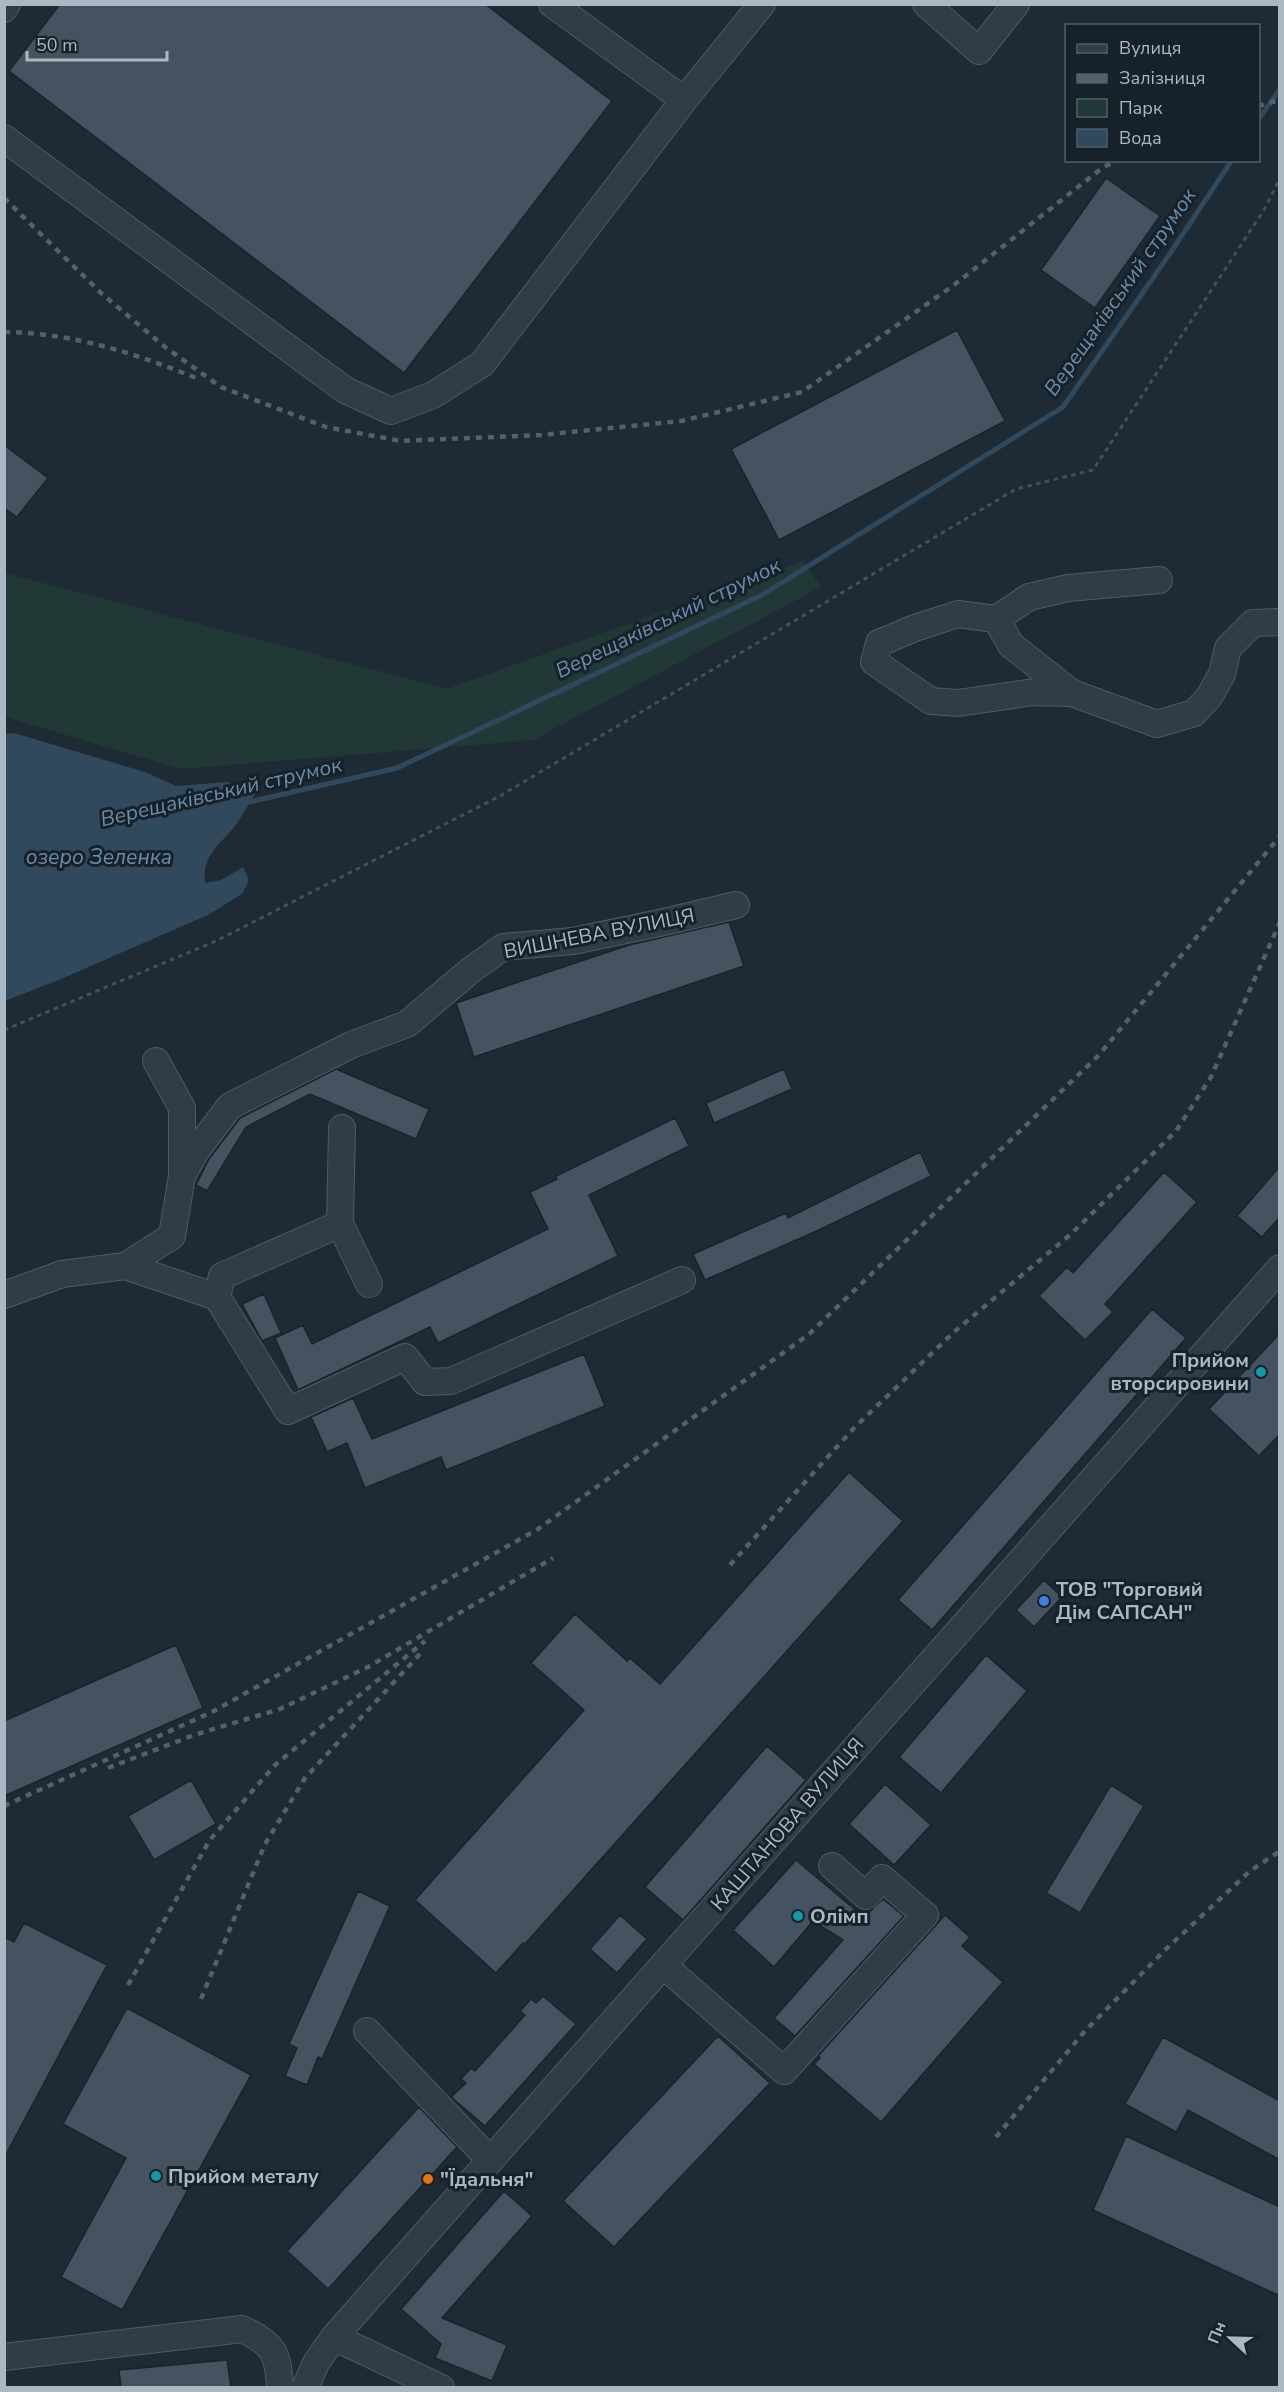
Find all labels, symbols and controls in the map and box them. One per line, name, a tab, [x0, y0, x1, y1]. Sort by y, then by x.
scale bar	[27, 24, 166, 62]
legend	[1065, 24, 1260, 162]
text: 50 m	[36, 33, 78, 57]
text: Вулиця	[1119, 36, 1181, 60]
text: Залізниця	[1119, 66, 1205, 90]
text: Парк	[1119, 96, 1163, 120]
text: Вода	[1119, 126, 1162, 150]
water label: Верещаківський струмок	[1038, 182, 1203, 401]
water label: Верещаківський струмок	[551, 551, 786, 685]
water label: Верещаківський струмок	[97, 750, 345, 833]
water label: озеро Зеленка	[26, 843, 172, 871]
street label: ВИШНЕВА ВУЛИЦЯ	[501, 902, 697, 965]
place label: Прийом вторсировини	[1110, 1347, 1249, 1397]
marker: Прийом вторсировини	[1254, 1365, 1268, 1379]
place label: ТОВ "Торговий Дім САПСАН"	[1056, 1576, 1203, 1626]
marker: ТОВ "Торговий Дім САПСАН"	[1037, 1594, 1051, 1608]
street label: КАШТАНОВА ВУЛИЦЯ	[705, 1732, 870, 1917]
place label: Олімп	[810, 1903, 869, 1930]
marker: Олімп	[791, 1909, 805, 1923]
place label: Прийом металу	[168, 2163, 319, 2190]
place label: "Їдальня"	[440, 2166, 533, 2193]
marker: Прийом металу	[149, 2169, 163, 2183]
marker: "Їдальня"	[421, 2172, 435, 2186]
north arrow	[1200, 2308, 1260, 2368]
text: Пн	[1203, 2318, 1231, 2347]

